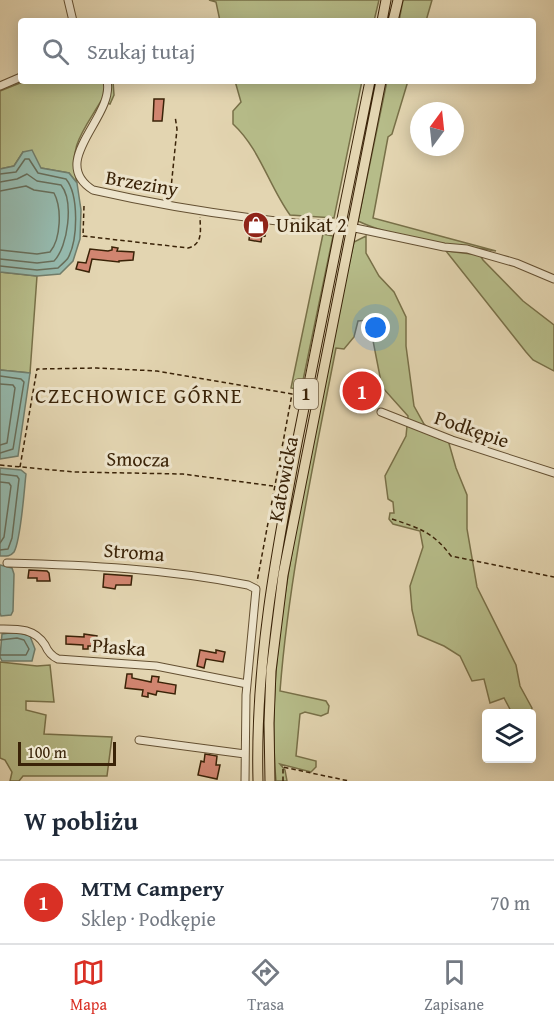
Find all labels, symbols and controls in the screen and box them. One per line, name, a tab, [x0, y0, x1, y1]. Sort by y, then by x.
search box	[18, 18, 536, 84]
icon: search	[39, 35, 72, 68]
text: Szukaj tutaj	[87, 35, 195, 67]
north arrow	[410, 102, 464, 156]
street label: Brzeziny	[103, 162, 181, 203]
shop icon: Unikat 2	[241, 210, 271, 240]
place label: Unikat 2	[276, 210, 347, 239]
your location	[361, 313, 390, 342]
pin: 1	[342, 368, 382, 414]
road number: 1	[294, 379, 318, 409]
district label: CZECHOWICE GÓRNE	[35, 380, 243, 411]
street label: Podkępie	[431, 402, 513, 455]
street label: Katowicka	[260, 433, 305, 524]
street label: Smocza	[106, 443, 170, 474]
street label: Stroma	[103, 535, 166, 568]
street label: Płaska	[91, 630, 147, 663]
map controls	[482, 709, 536, 763]
button: layers	[482, 709, 536, 763]
scale bar	[18, 739, 116, 766]
text: 100 m	[27, 740, 67, 764]
text: W pobliżu	[24, 801, 138, 840]
text: MTM Campery	[81, 872, 224, 904]
text: 1	[38, 888, 49, 917]
text: 70 m	[490, 888, 530, 917]
text: Sklep · Podkępie	[81, 904, 216, 933]
tab: Mapa	[70, 956, 107, 1016]
tab: Trasa	[247, 956, 284, 1016]
tab: Zapisane	[424, 956, 484, 1016]

